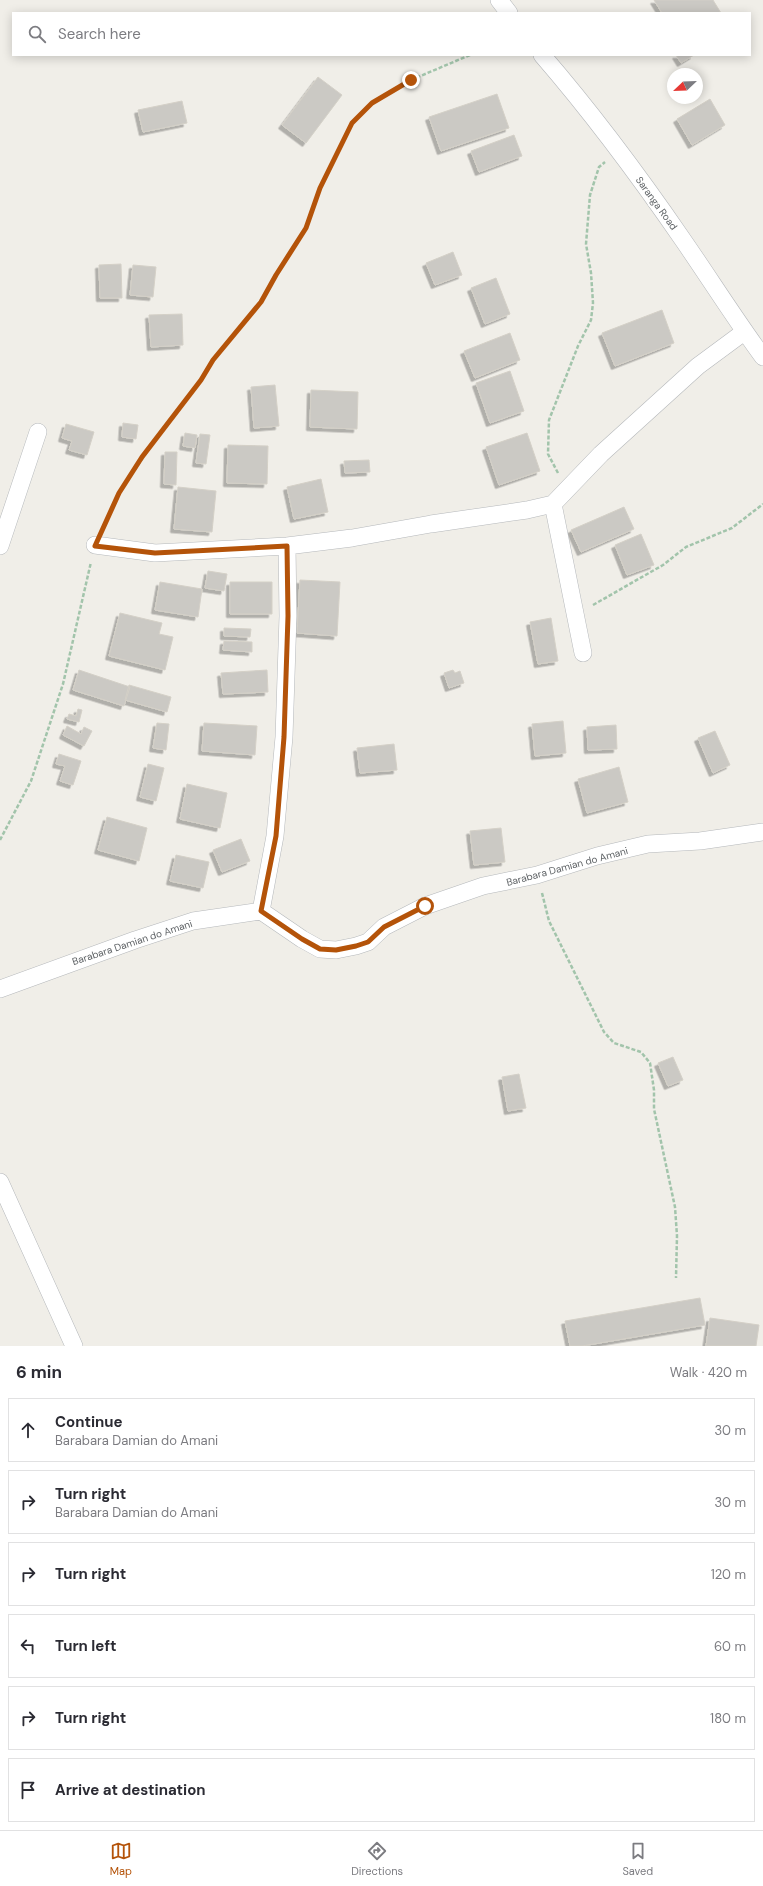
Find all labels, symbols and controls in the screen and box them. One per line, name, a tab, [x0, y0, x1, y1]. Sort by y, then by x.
search box	[12, 12, 751, 56]
icon: search	[26, 23, 48, 45]
text: Search here	[58, 24, 141, 44]
north arrow	[667, 68, 703, 104]
route end	[402, 71, 420, 89]
street label: Saranga Road	[633, 174, 680, 233]
street label: Barabara Damian do Amani	[505, 844, 629, 889]
route start	[416, 897, 434, 915]
street label: Barabara Damian do Amani	[70, 917, 194, 968]
text: 6 min	[16, 1361, 62, 1383]
text: Walk · 420 m	[670, 1364, 747, 1381]
text: Continue	[55, 1412, 123, 1432]
icon: ahead	[17, 1419, 39, 1441]
text: 30 m	[714, 1422, 746, 1439]
text: Barabara Damian do Amani	[55, 1432, 218, 1449]
text: Turn right	[55, 1484, 126, 1504]
icon: right	[17, 1491, 39, 1513]
text: 30 m	[714, 1494, 746, 1511]
text: Barabara Damian do Amani	[55, 1504, 218, 1521]
icon: right	[17, 1563, 39, 1585]
text: Turn right	[55, 1564, 126, 1584]
text: 120 m	[711, 1566, 746, 1583]
icon: left	[17, 1635, 39, 1657]
text: Turn left	[55, 1636, 116, 1656]
text: 60 m	[714, 1638, 746, 1655]
icon: right	[17, 1707, 39, 1729]
text: Turn right	[55, 1708, 126, 1728]
text: 180 m	[710, 1710, 746, 1727]
icon: arrive	[17, 1779, 39, 1801]
text: Arrive at destination	[55, 1780, 206, 1800]
tab: Map	[110, 1840, 132, 1878]
tab: Directions	[351, 1840, 403, 1878]
tab: Saved	[622, 1840, 653, 1878]

